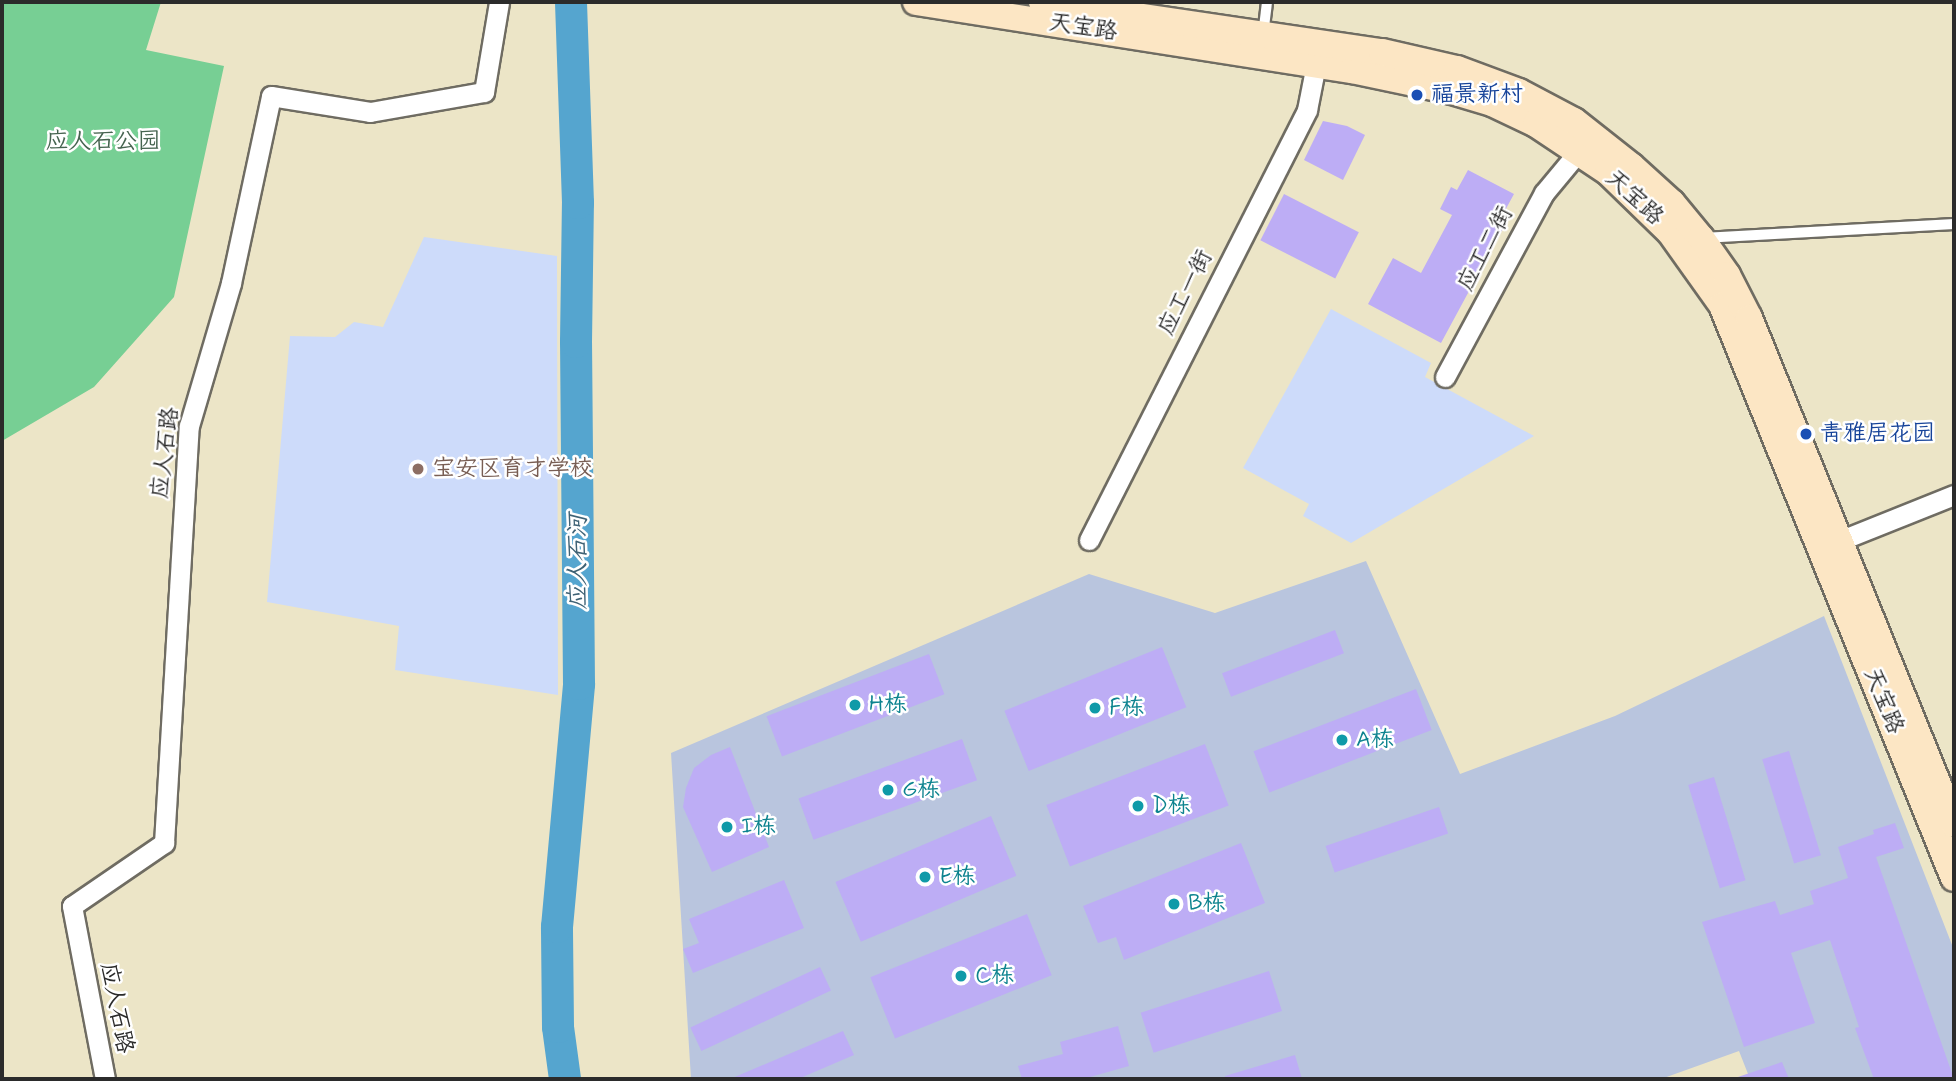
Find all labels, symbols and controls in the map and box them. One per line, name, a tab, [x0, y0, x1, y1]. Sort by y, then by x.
street label: 天宝路	[1047, 9, 1119, 47]
place label: 福景新村	[1431, 81, 1523, 109]
marker: 福景新村	[1409, 87, 1425, 103]
park label: 应人石公园	[46, 128, 160, 156]
street label: 天宝路	[1599, 164, 1669, 232]
street label: 应工二街	[1452, 202, 1520, 296]
street label: 应工一街	[1153, 246, 1219, 340]
street label: 应人石路	[147, 406, 185, 500]
place label: 青雅居花园	[1820, 420, 1935, 448]
marker: 青雅居花园	[1798, 426, 1814, 442]
place label: 宝安区育才学校	[432, 455, 593, 483]
marker: 宝安区育才学校	[410, 461, 426, 477]
water label: 应人石河	[565, 514, 593, 610]
street label: 天宝路	[1857, 664, 1909, 738]
place label: H栋	[869, 691, 907, 719]
place label: F栋	[1109, 694, 1144, 722]
marker: H栋	[847, 697, 863, 713]
marker: F栋	[1087, 700, 1103, 716]
place label: A栋	[1356, 726, 1394, 754]
marker: A栋	[1334, 732, 1350, 748]
place label: G栋	[902, 776, 940, 804]
marker: G栋	[880, 782, 896, 798]
place label: D栋	[1152, 792, 1191, 820]
marker: D栋	[1130, 798, 1146, 814]
place label: I栋	[741, 813, 776, 841]
marker: I栋	[719, 819, 735, 835]
place label: E栋	[939, 863, 975, 891]
marker: E栋	[917, 869, 933, 885]
place label: B栋	[1188, 890, 1226, 918]
marker: B栋	[1166, 896, 1182, 912]
street label: 应人石路	[94, 960, 138, 1056]
place label: C栋	[975, 962, 1014, 990]
marker: C栋	[953, 968, 969, 984]

